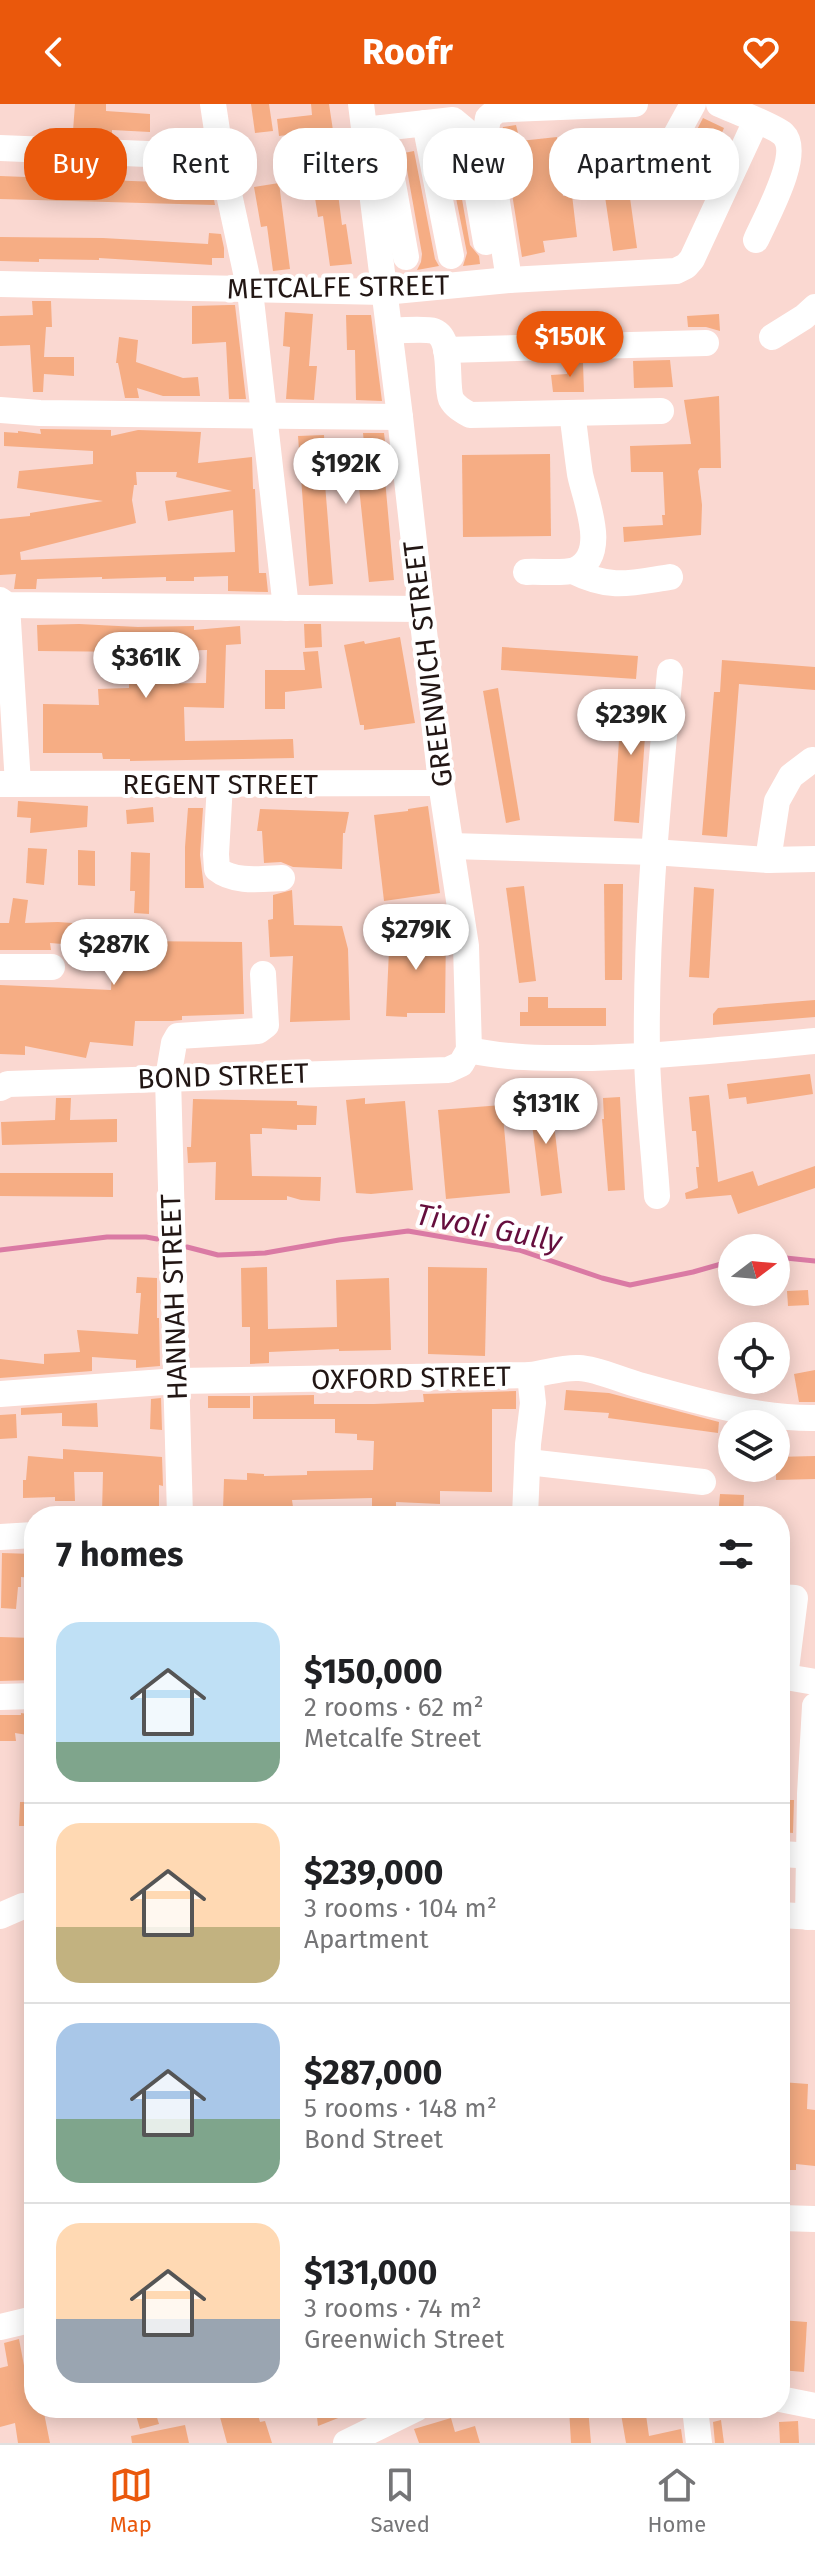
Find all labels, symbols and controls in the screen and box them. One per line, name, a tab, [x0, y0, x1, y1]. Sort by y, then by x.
icon: back	[32, 30, 76, 74]
text: Roofr	[362, 30, 453, 74]
icon: heart	[739, 30, 783, 74]
chip: Buy	[24, 128, 127, 200]
chip: Rent	[143, 128, 257, 200]
chip: Filters	[273, 128, 407, 200]
chip: New	[423, 128, 533, 200]
chip: Apartment	[549, 128, 739, 200]
street label: METCALFE STREET	[226, 269, 450, 305]
pin: $150K	[514, 311, 626, 379]
text: $150K	[534, 321, 606, 352]
pin: $192K	[290, 438, 402, 506]
text: $192K	[311, 448, 381, 479]
street label: GREENWICH STREET	[396, 539, 459, 789]
pin: $361K	[90, 632, 202, 700]
text: $361K	[111, 642, 181, 673]
pin: $239K	[575, 689, 687, 757]
text: $239K	[595, 699, 667, 730]
street label: REGENT STREET	[122, 768, 318, 801]
pin: $279K	[360, 904, 472, 972]
text: $279K	[381, 914, 451, 945]
pin: $287K	[58, 919, 170, 987]
text: $287K	[79, 929, 149, 960]
street label: BOND STREET	[137, 1056, 310, 1095]
pin: $131K	[490, 1078, 602, 1146]
text: $131K	[513, 1088, 579, 1119]
street label: HANNAH STREET	[154, 1193, 194, 1401]
water label: Tivoli Gully	[413, 1196, 566, 1260]
north arrow	[718, 1234, 790, 1306]
map controls	[718, 1234, 790, 1482]
button: locate	[718, 1322, 790, 1394]
street label: OXFORD STREET	[311, 1360, 512, 1396]
button: layers	[718, 1410, 790, 1482]
icon: filters	[714, 1532, 758, 1576]
text: 7 homes	[56, 1534, 183, 1575]
text: $150,000	[304, 1651, 443, 1692]
icon: home	[120, 1654, 216, 1750]
text: 2 rooms · 62 m²	[304, 1692, 484, 1723]
text: Metcalfe Street	[304, 1723, 481, 1754]
text: $239,000	[304, 1852, 443, 1893]
icon: home	[120, 1855, 216, 1951]
text: 3 rooms · 104 m²	[304, 1893, 497, 1924]
text: Apartment	[304, 1924, 429, 1955]
text: $287,000	[304, 2052, 442, 2093]
icon: home	[120, 2055, 216, 2151]
text: 5 rooms · 148 m²	[304, 2093, 497, 2124]
text: Bond Street	[304, 2124, 443, 2155]
text: $131,000	[304, 2252, 437, 2293]
icon: home	[120, 2255, 216, 2351]
text: 3 rooms · 74 m²	[304, 2293, 482, 2324]
text: Greenwich Street	[304, 2324, 504, 2355]
tab: Map	[109, 2463, 153, 2538]
tab: Saved	[370, 2463, 430, 2538]
tab: Home	[648, 2463, 706, 2538]

